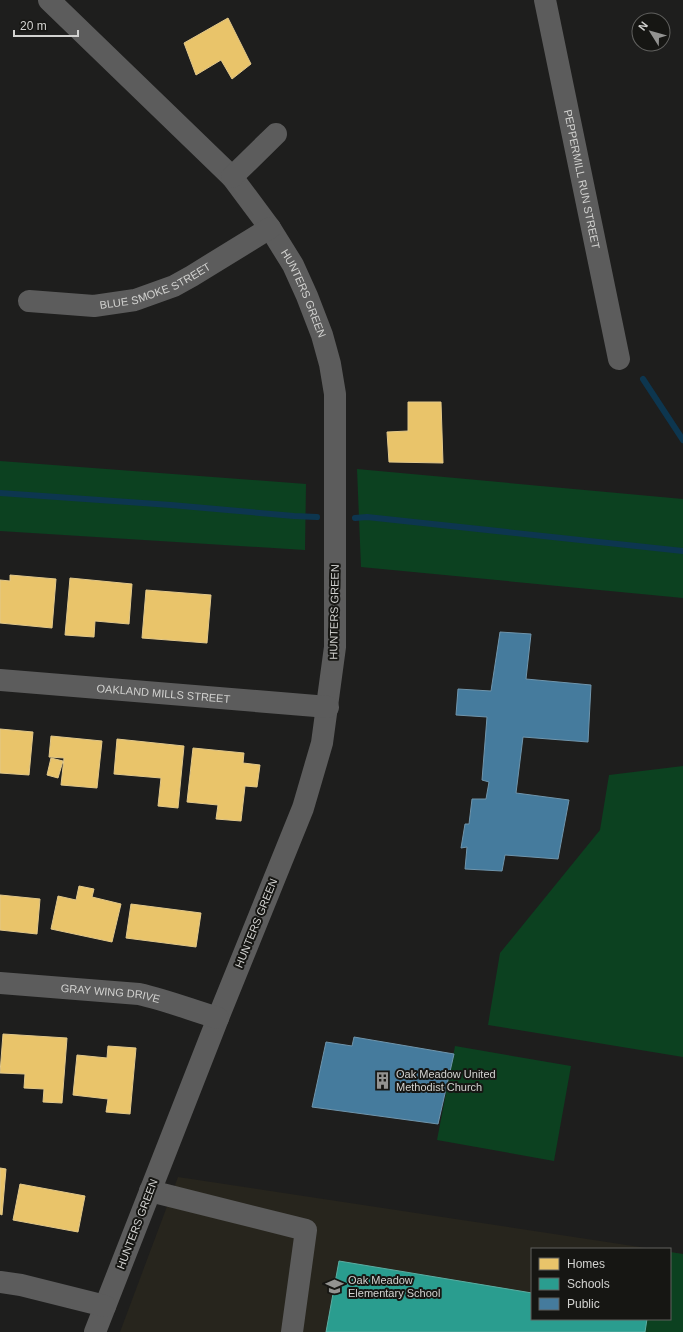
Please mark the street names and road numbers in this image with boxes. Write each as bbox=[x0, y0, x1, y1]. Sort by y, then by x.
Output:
street label: PEPPERMILL RUN STREET bbox=[562, 108, 602, 250]
street label: HUNTERS GREEN bbox=[279, 247, 328, 339]
street label: BLUE SMOKE STREET bbox=[99, 260, 213, 311]
street label: HUNTERS GREEN bbox=[327, 564, 341, 660]
street label: OAKLAND MILLS STREET bbox=[96, 682, 231, 705]
street label: HUNTERS GREEN bbox=[233, 877, 279, 969]
street label: GRAY WING DRIVE bbox=[60, 982, 161, 1005]
street label: HUNTERS GREEN bbox=[114, 1177, 160, 1271]

